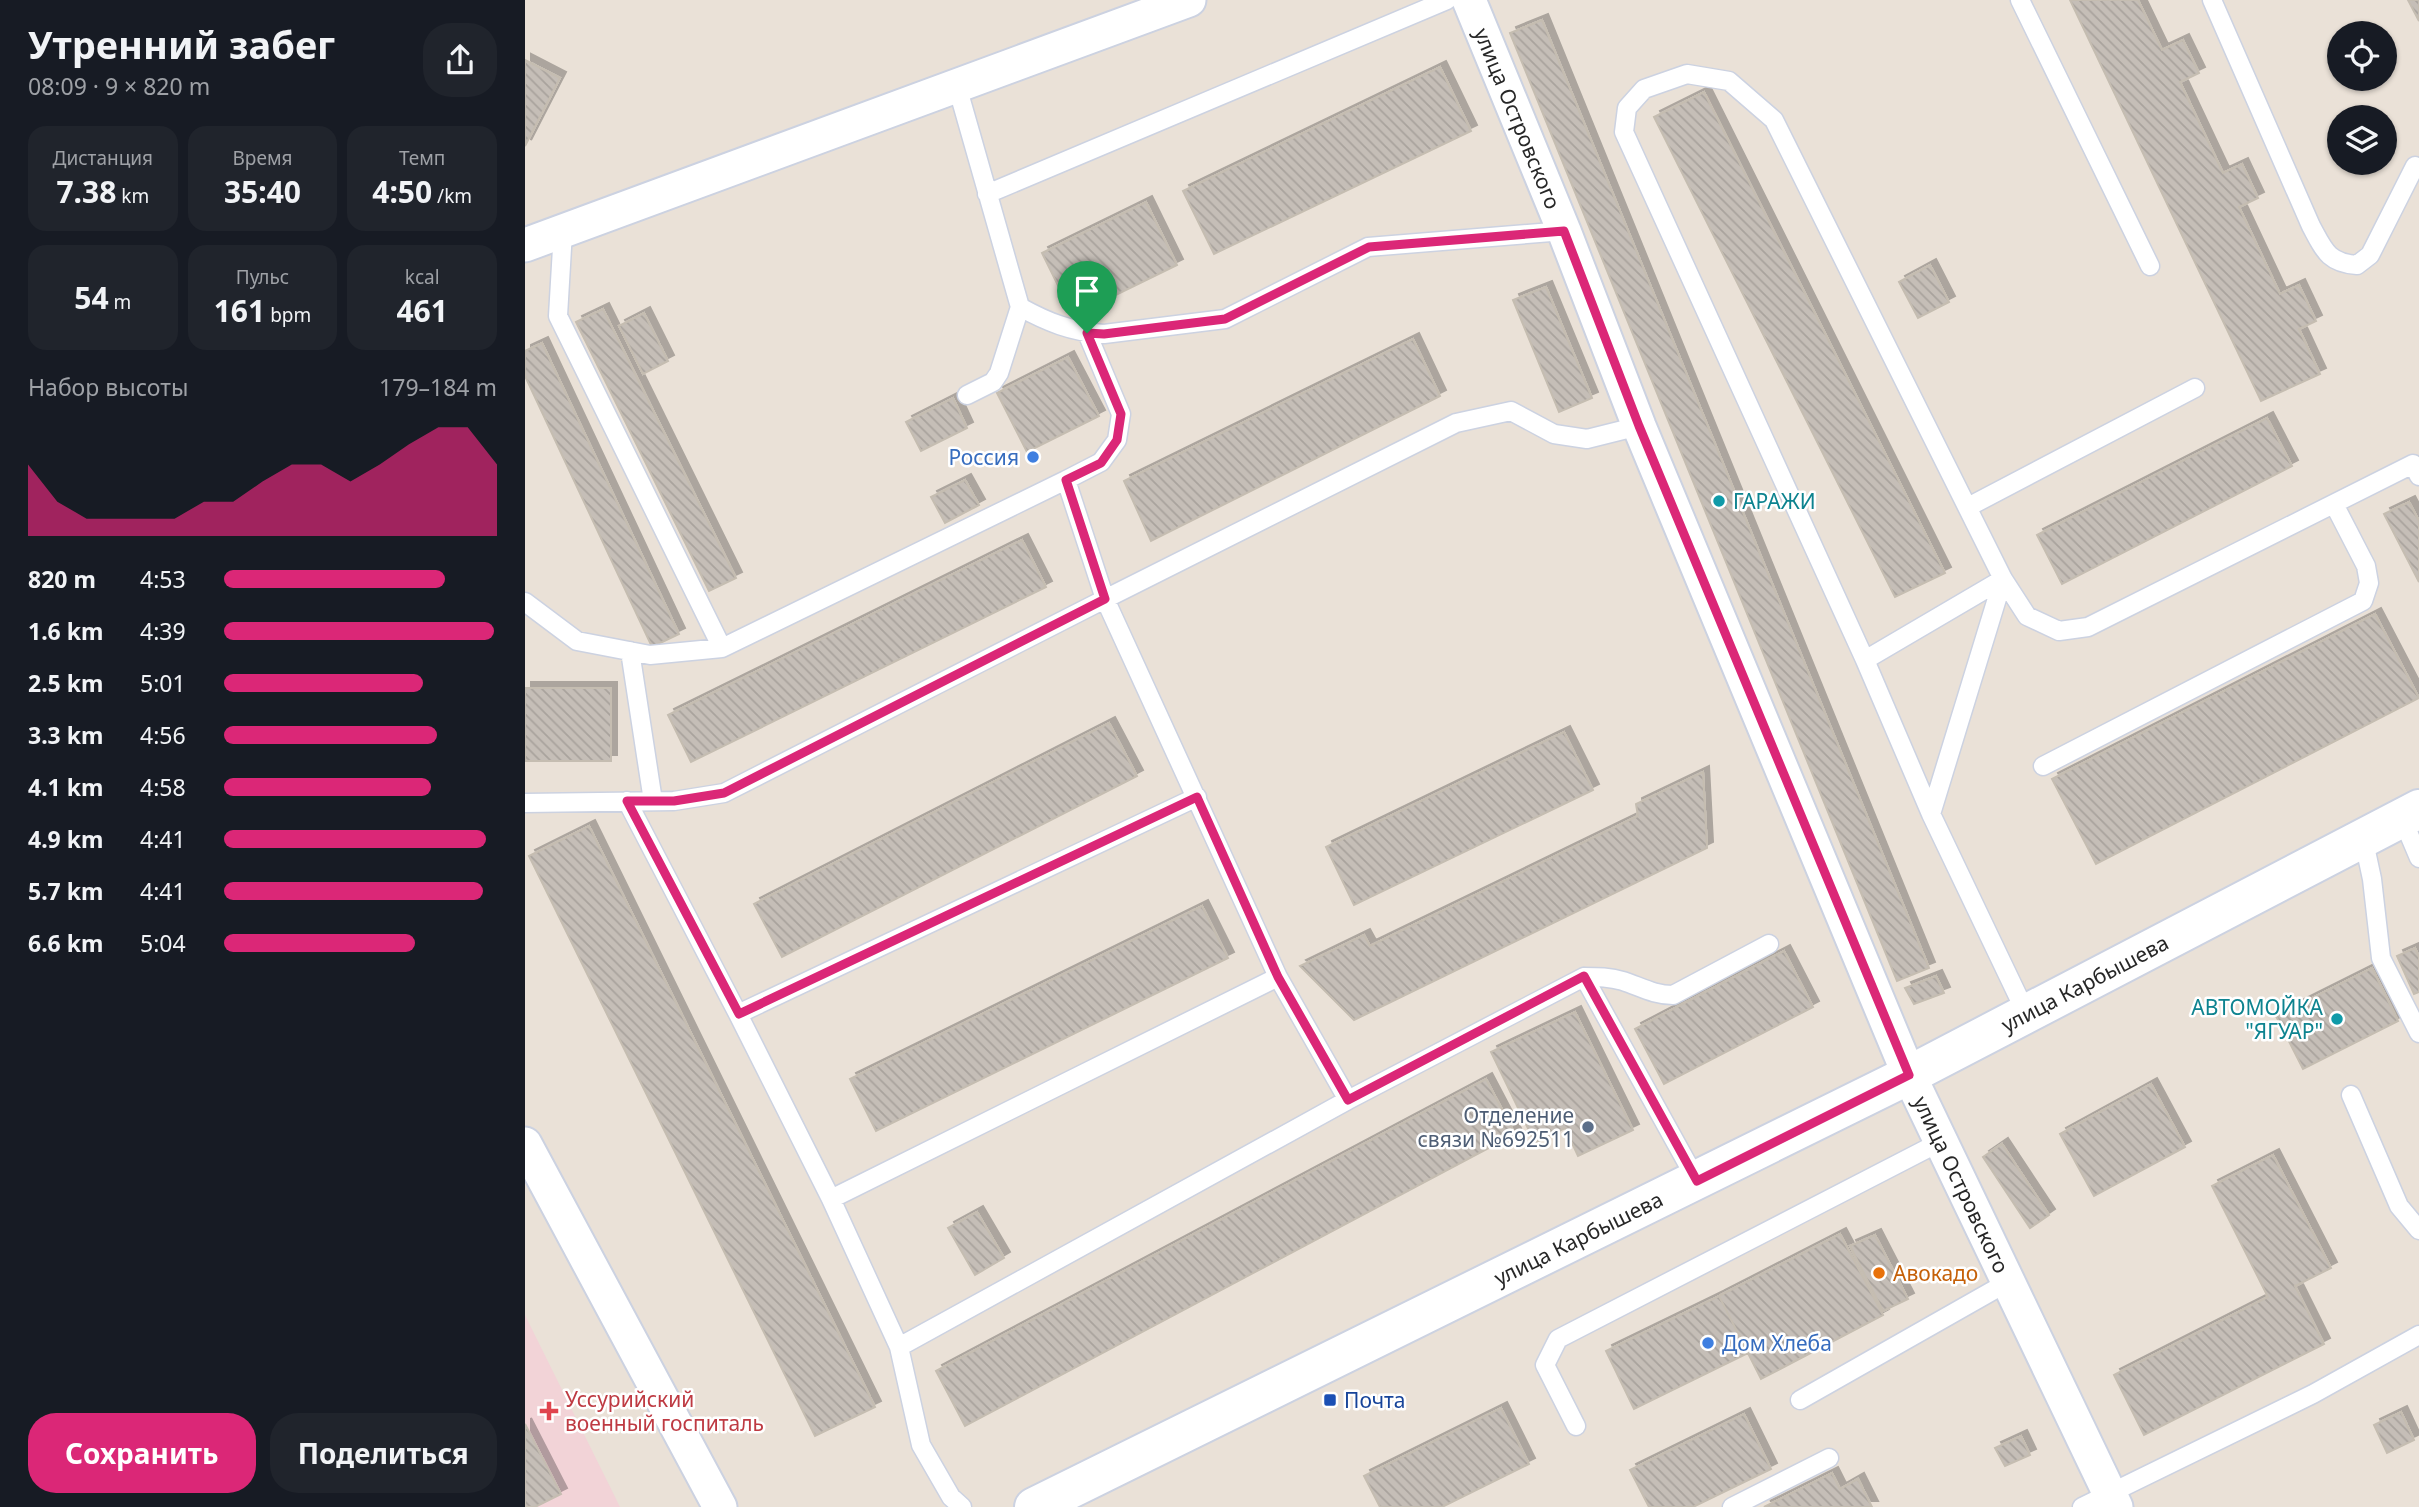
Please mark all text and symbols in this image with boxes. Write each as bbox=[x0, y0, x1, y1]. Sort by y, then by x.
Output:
text: Утренний забег bbox=[28, 18, 335, 70]
map controls bbox=[2327, 21, 2397, 175]
button: locate bbox=[2327, 21, 2397, 91]
button: share bbox=[423, 23, 497, 97]
street label: улица Островского bbox=[1468, 24, 1567, 213]
text: 08:09 · 9 × 820 m bbox=[28, 70, 210, 102]
button: layers bbox=[2327, 105, 2397, 175]
text: Дистанция bbox=[53, 145, 153, 171]
text: Время bbox=[233, 145, 292, 171]
text: Темп bbox=[399, 145, 445, 171]
text: 7.38 bbox=[56, 171, 116, 212]
text: 35:40 bbox=[224, 171, 301, 212]
text: 4:50 bbox=[372, 171, 432, 212]
text: km bbox=[116, 183, 149, 209]
text: /km bbox=[432, 183, 472, 209]
pin bbox=[1057, 261, 1117, 333]
text: Пульс bbox=[236, 264, 289, 290]
text: kcal bbox=[405, 264, 440, 290]
icon: arrive bbox=[1068, 272, 1106, 310]
text: 54 bbox=[74, 277, 109, 318]
text: m bbox=[109, 289, 131, 315]
text: 161 bbox=[214, 290, 265, 331]
text: 461 bbox=[396, 290, 448, 331]
text: bpm bbox=[265, 302, 311, 328]
text: Набор высоты bbox=[28, 371, 188, 403]
text: 179–184 m bbox=[379, 371, 497, 403]
place label: Россия bbox=[948, 443, 1019, 471]
marker: Россия bbox=[1025, 449, 1041, 465]
place label: ГАРАЖИ bbox=[1733, 487, 1816, 515]
marker: ГАРАЖИ bbox=[1711, 493, 1727, 509]
text: 820 m bbox=[28, 563, 96, 595]
text: 4:53 bbox=[140, 563, 186, 595]
text: 1.6 km bbox=[28, 615, 103, 647]
text: 4:39 bbox=[140, 615, 186, 647]
text: 2.5 km bbox=[28, 667, 103, 699]
text: 5:01 bbox=[140, 667, 186, 699]
text: 3.3 km bbox=[28, 719, 103, 751]
text: 4:56 bbox=[140, 719, 186, 751]
text: 4.1 km bbox=[28, 771, 103, 803]
text: 4:58 bbox=[140, 771, 186, 803]
text: 4.9 km bbox=[28, 823, 103, 855]
text: 4:41 bbox=[140, 823, 186, 855]
text: 5.7 km bbox=[28, 875, 103, 907]
text: 4:41 bbox=[140, 875, 186, 907]
text: 6.6 km bbox=[28, 927, 103, 959]
text: 5:04 bbox=[140, 927, 186, 959]
street label: улица Карбышева bbox=[1996, 928, 2173, 1039]
place label: АВТОМОЙКА "ЯГУАР" bbox=[2191, 993, 2324, 1045]
marker: АВТОМОЙКА "ЯГУАР" bbox=[2329, 1011, 2345, 1027]
street label: улица Островского bbox=[1907, 1091, 2016, 1278]
place label: Отделение связи №692511 bbox=[1417, 1101, 1574, 1153]
marker: Отделение связи №692511 bbox=[1580, 1119, 1596, 1135]
street label: улица Карбышева bbox=[1489, 1185, 1667, 1292]
place label: Авокадо bbox=[1893, 1259, 1978, 1287]
marker: Авокадо bbox=[1871, 1265, 1887, 1281]
place label: Дом Хлеба bbox=[1722, 1329, 1832, 1357]
marker: Дом Хлеба bbox=[1700, 1335, 1716, 1351]
place label: Уссурийский военный госпиталь bbox=[565, 1385, 764, 1437]
place label: Почта bbox=[1344, 1386, 1405, 1414]
marker: Почта bbox=[1322, 1392, 1338, 1408]
marker: Уссурийский военный госпиталь bbox=[539, 1401, 559, 1421]
button: Сохранить bbox=[28, 1413, 256, 1493]
button: Поделиться bbox=[270, 1413, 497, 1493]

